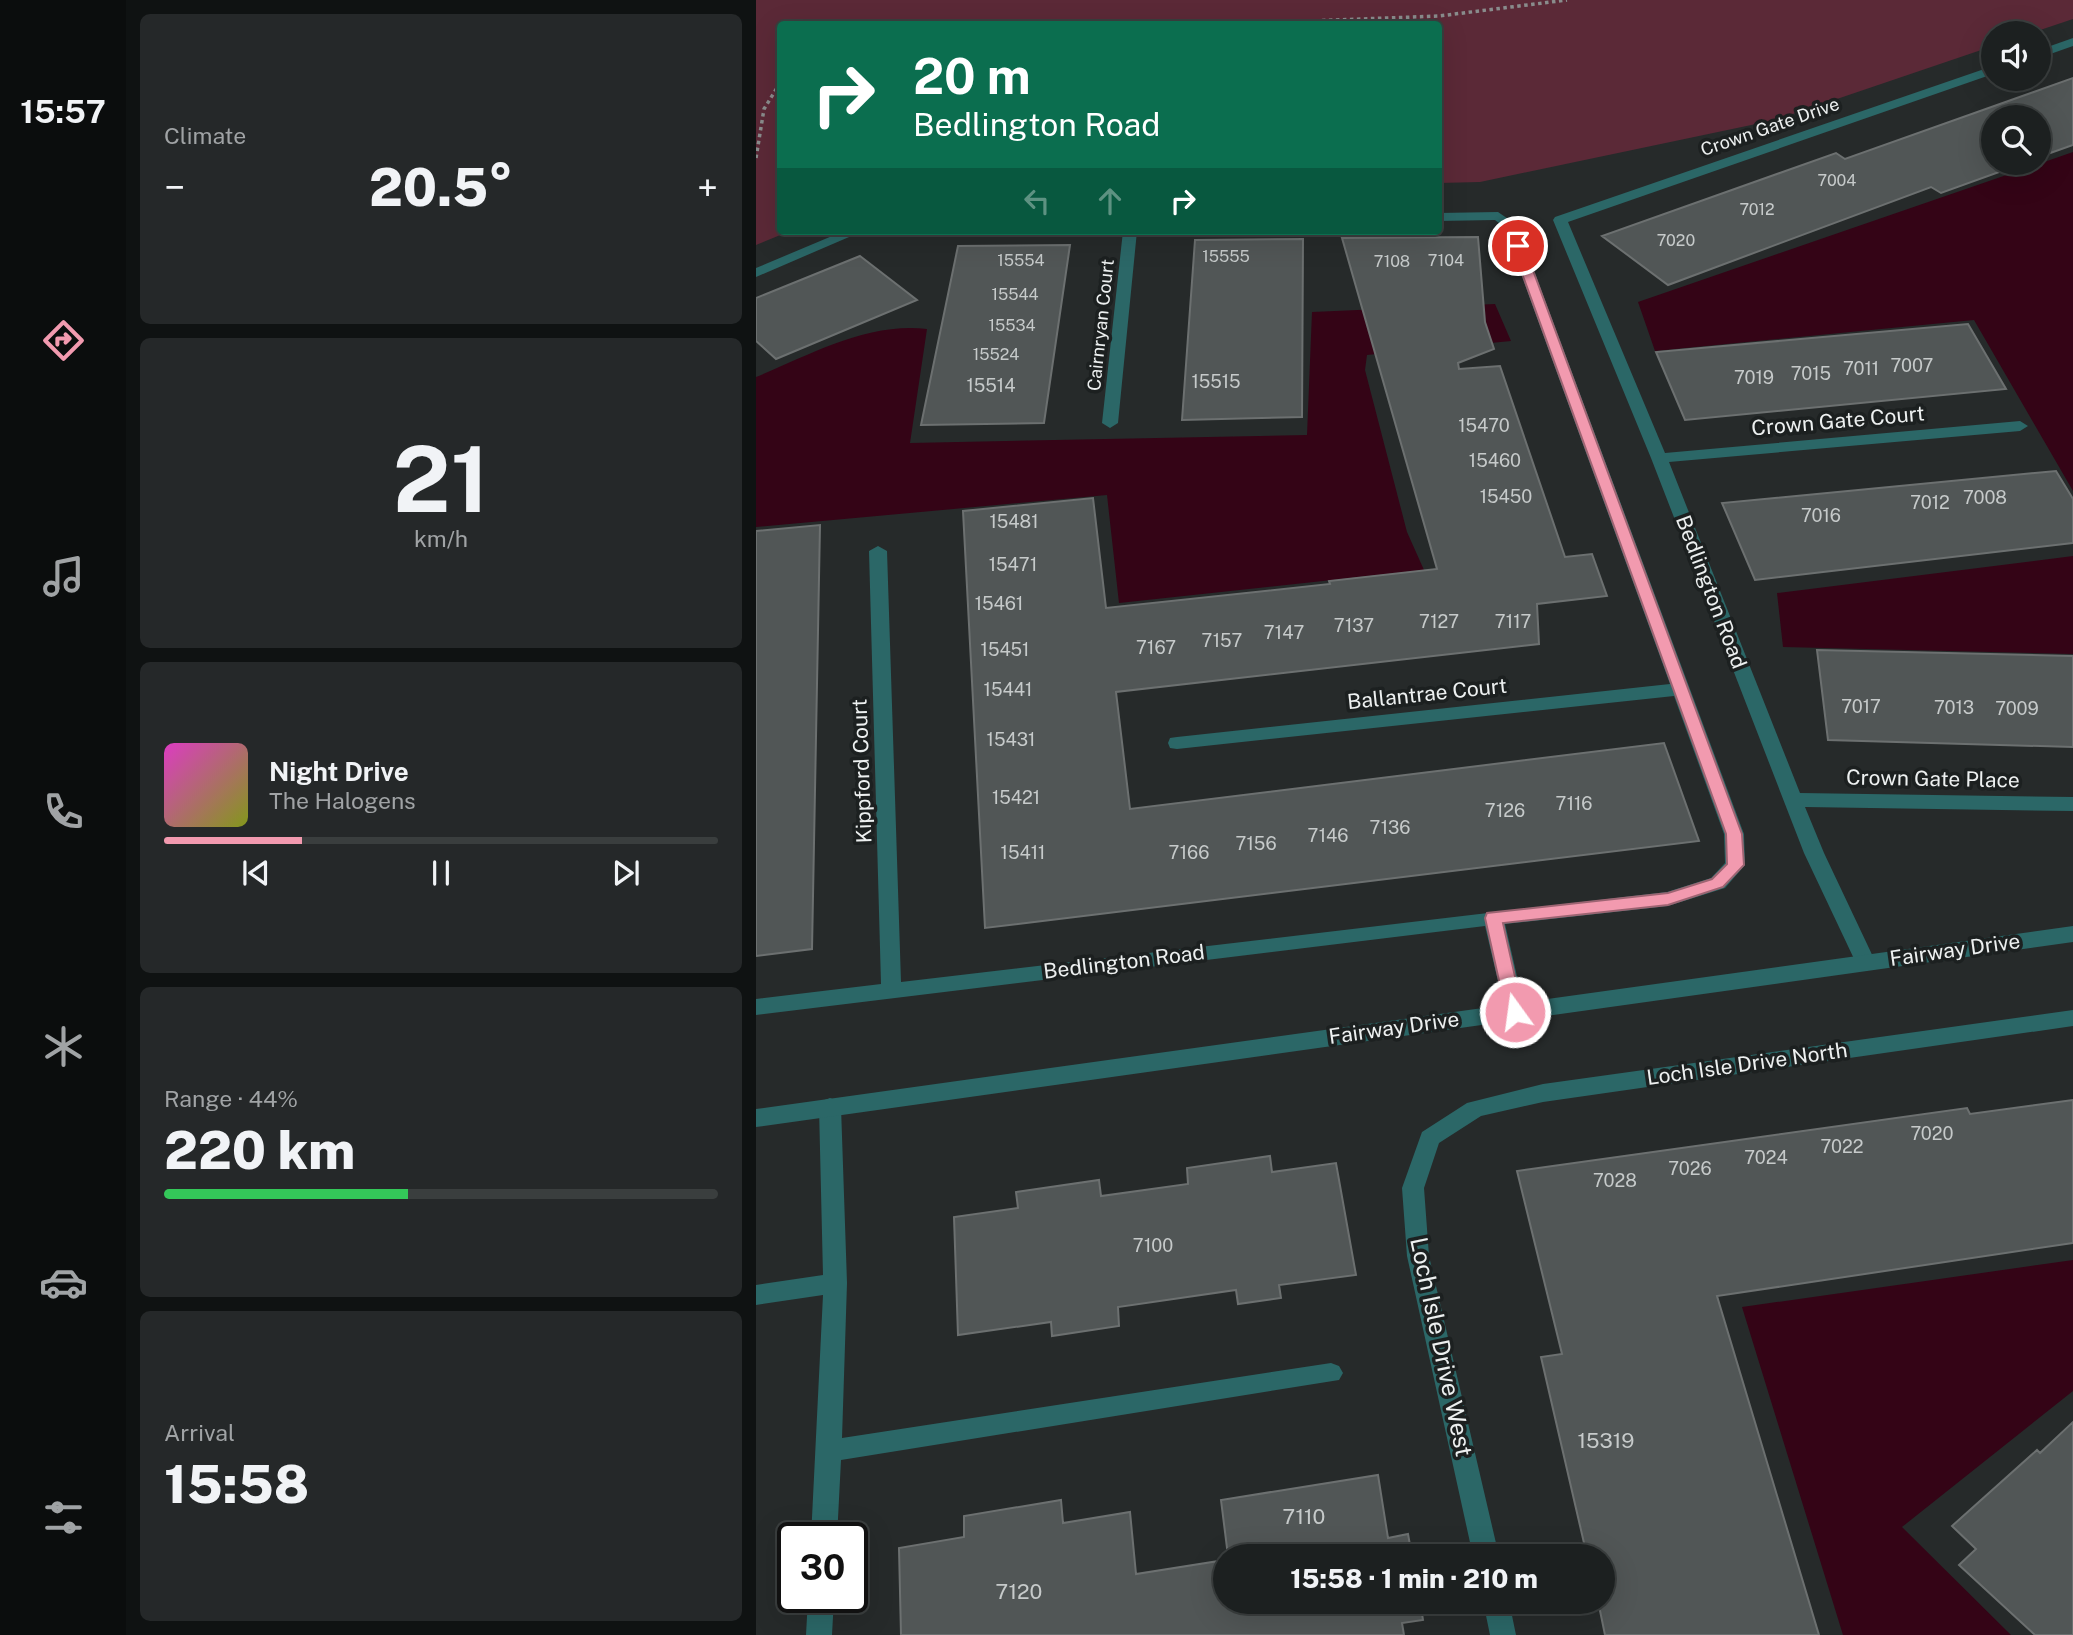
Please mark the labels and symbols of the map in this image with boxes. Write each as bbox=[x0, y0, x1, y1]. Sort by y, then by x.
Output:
street label: Crown Gate Drive bbox=[1698, 93, 1842, 160]
house number: 7004 bbox=[1818, 171, 1856, 190]
house number: 7012 bbox=[1739, 200, 1775, 219]
pin bbox=[1488, 216, 1548, 276]
house number: 7020 bbox=[1657, 231, 1695, 250]
house number: 15555 bbox=[1202, 247, 1250, 266]
house number: 15554 bbox=[997, 251, 1045, 270]
house number: 7104 bbox=[1428, 251, 1464, 270]
house number: 7108 bbox=[1374, 252, 1410, 271]
street label: Cairnryan Court bbox=[1083, 258, 1118, 392]
house number: 15544 bbox=[991, 285, 1039, 304]
house number: 15534 bbox=[988, 316, 1036, 335]
house number: 15524 bbox=[973, 345, 1019, 364]
house number: 7007 bbox=[1891, 355, 1933, 376]
house number: 7011 bbox=[1843, 358, 1879, 379]
house number: 7015 bbox=[1791, 363, 1831, 384]
house number: 7019 bbox=[1734, 367, 1774, 388]
house number: 15515 bbox=[1191, 371, 1241, 392]
house number: 15514 bbox=[966, 375, 1016, 396]
street label: Crown Gate Court bbox=[1750, 400, 1926, 441]
house number: 15470 bbox=[1458, 415, 1510, 436]
house number: 15460 bbox=[1469, 450, 1521, 471]
house number: 15450 bbox=[1480, 486, 1532, 507]
house number: 7008 bbox=[1963, 487, 2007, 508]
house number: 7012 bbox=[1910, 492, 1950, 513]
house number: 7016 bbox=[1801, 505, 1841, 526]
house number: 15481 bbox=[989, 511, 1039, 532]
street label: Bedlington Road bbox=[1671, 512, 1752, 672]
house number: 15471 bbox=[989, 554, 1037, 575]
house number: 15461 bbox=[975, 593, 1023, 614]
house number: 7127 bbox=[1419, 611, 1459, 632]
house number: 7117 bbox=[1495, 611, 1531, 632]
house number: 7137 bbox=[1334, 615, 1374, 636]
house number: 7147 bbox=[1264, 622, 1304, 643]
house number: 7157 bbox=[1202, 630, 1242, 651]
house number: 7167 bbox=[1136, 637, 1176, 658]
house number: 15451 bbox=[981, 639, 1029, 660]
street label: Ballantrae Court bbox=[1346, 673, 1508, 714]
house number: 15441 bbox=[984, 679, 1032, 700]
house number: 7017 bbox=[1841, 696, 1881, 717]
house number: 7013 bbox=[1934, 697, 1974, 718]
street label: Kippford Court bbox=[846, 698, 877, 844]
house number: 7009 bbox=[1995, 698, 2039, 719]
house number: 15431 bbox=[987, 729, 1035, 750]
street label: Crown Gate Place bbox=[1846, 764, 2020, 793]
house number: 15421 bbox=[992, 787, 1040, 808]
house number: 7116 bbox=[1555, 793, 1593, 814]
house number: 7126 bbox=[1485, 800, 1525, 821]
house number: 7136 bbox=[1370, 817, 1410, 838]
house number: 7146 bbox=[1307, 825, 1349, 846]
house number: 7156 bbox=[1235, 833, 1277, 854]
house number: 15411 bbox=[1001, 842, 1045, 863]
house number: 7166 bbox=[1169, 842, 1209, 863]
street label: Fairway Drive bbox=[1888, 928, 2022, 971]
street label: Bedlington Road bbox=[1042, 939, 1206, 984]
position arrow bbox=[1478, 975, 1552, 1049]
street label: Fairway Drive bbox=[1327, 1006, 1461, 1049]
street label: Loch Isle Drive North bbox=[1645, 1037, 1849, 1090]
house number: 7020 bbox=[1910, 1123, 1954, 1144]
house number: 7022 bbox=[1821, 1136, 1863, 1157]
house number: 7024 bbox=[1744, 1147, 1788, 1168]
house number: 7026 bbox=[1668, 1158, 1712, 1179]
house number: 7028 bbox=[1593, 1170, 1637, 1191]
house number: 7100 bbox=[1133, 1235, 1173, 1256]
street label: Loch Isle Drive West bbox=[1405, 1235, 1479, 1459]
house number: 15319 bbox=[1578, 1428, 1634, 1453]
house number: 7110 bbox=[1283, 1504, 1325, 1529]
speed limit sign: 30 bbox=[777, 1522, 868, 1613]
house number: 7120 bbox=[996, 1579, 1042, 1604]

